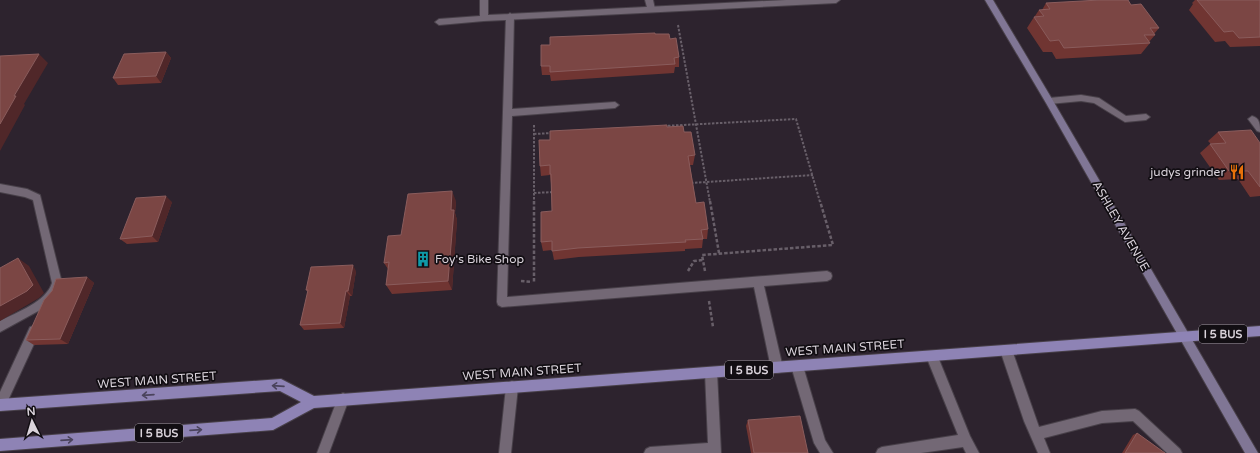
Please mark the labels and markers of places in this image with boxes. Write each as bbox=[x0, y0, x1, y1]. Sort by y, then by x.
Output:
restaurant icon: judys grinder bbox=[1228, 163, 1246, 181]
place label: judys grinder bbox=[1149, 165, 1225, 179]
building icon: Foy's Bike Shop bbox=[414, 250, 432, 268]
place label: Foy's Bike Shop bbox=[435, 252, 524, 266]

